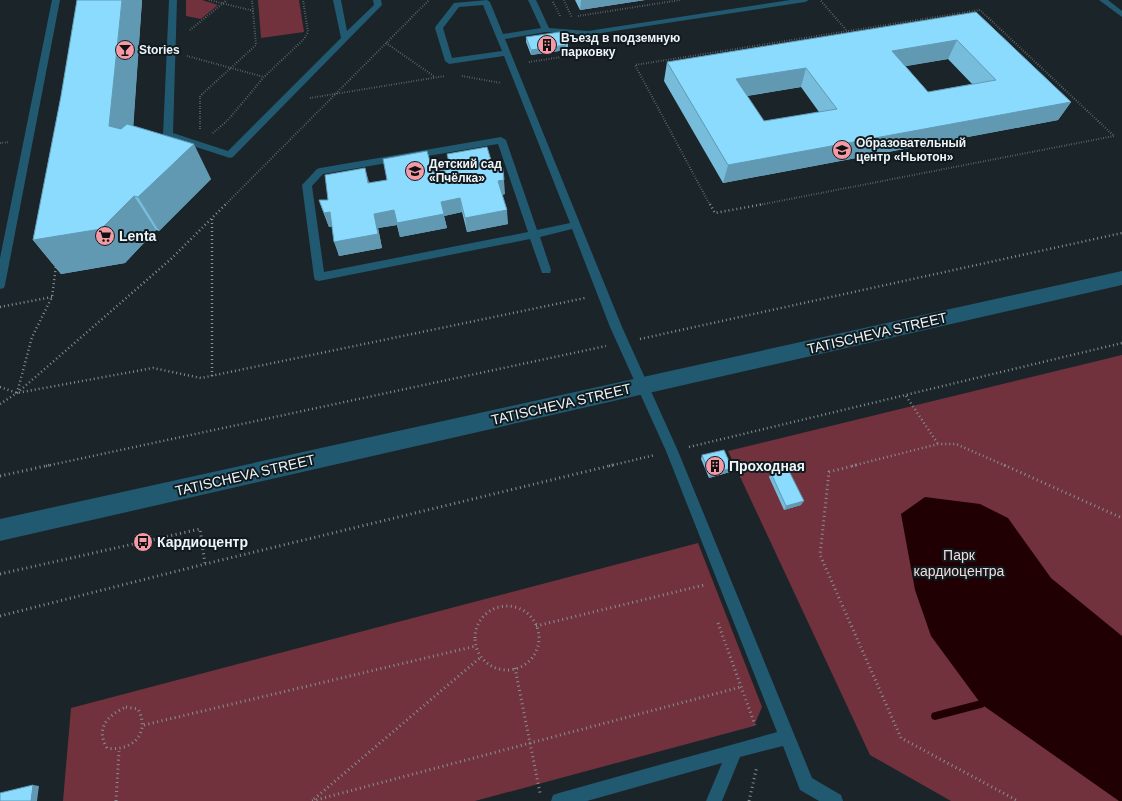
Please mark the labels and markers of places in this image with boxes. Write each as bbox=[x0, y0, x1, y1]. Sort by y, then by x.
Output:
place label: Въезд в подземную парковку bbox=[561, 31, 680, 59]
building icon: Въезд в подземную парковку bbox=[536, 34, 558, 56]
bar icon: Stories bbox=[114, 39, 136, 61]
place label: Stories bbox=[139, 43, 180, 57]
place label: Образовательный центр «Ньютон» bbox=[856, 136, 966, 164]
school or university icon: Образовательный центр «Ньютон» bbox=[831, 139, 853, 161]
place label: Детский сад «Пчёлка» bbox=[429, 157, 502, 185]
school or university icon: Детский сад «Пчёлка» bbox=[404, 160, 426, 182]
supermarket icon: Lenta bbox=[94, 225, 116, 247]
place label: Lenta bbox=[119, 228, 157, 244]
building icon: Проходная bbox=[704, 455, 726, 477]
place label: Проходная bbox=[729, 458, 805, 474]
bus stop icon: Кардиоцентр bbox=[132, 531, 154, 553]
place label: Кардиоцентр bbox=[157, 534, 248, 550]

